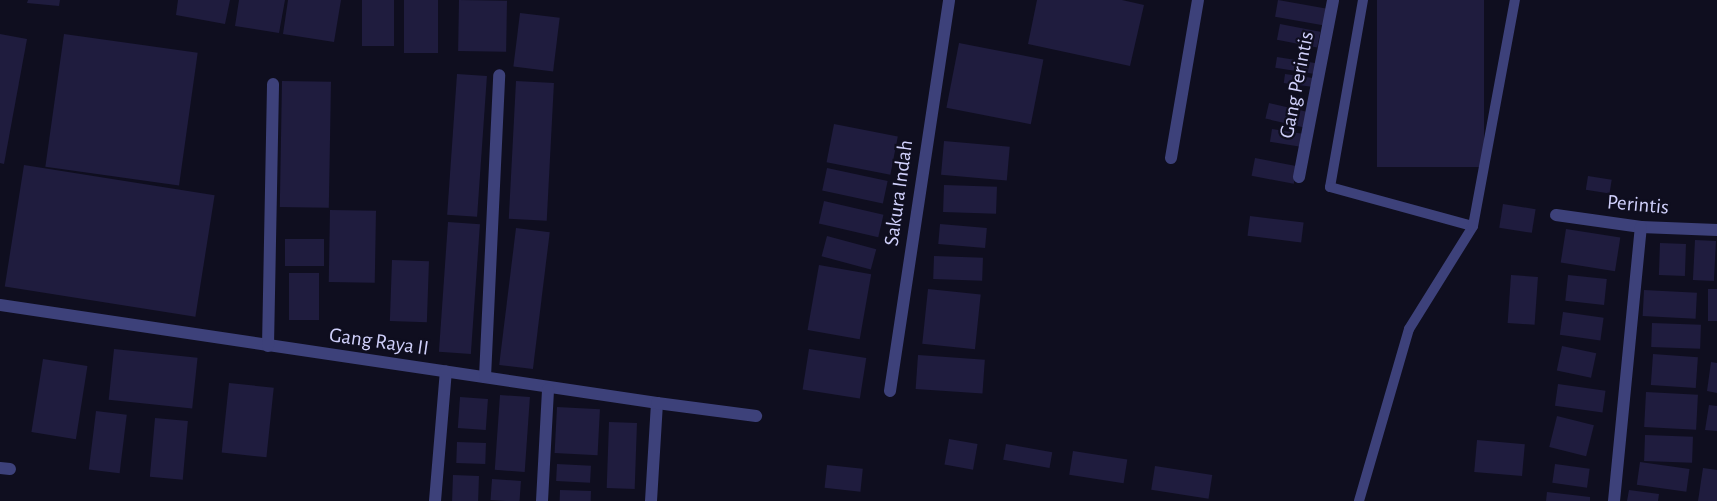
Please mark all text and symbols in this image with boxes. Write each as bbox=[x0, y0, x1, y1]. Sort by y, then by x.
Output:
street label: Gang Perintis bbox=[1274, 29, 1320, 141]
street label: Sakura Indah bbox=[879, 138, 919, 248]
street label: Perintis bbox=[1606, 190, 1670, 220]
street label: Gang Raya II bbox=[328, 323, 430, 361]

